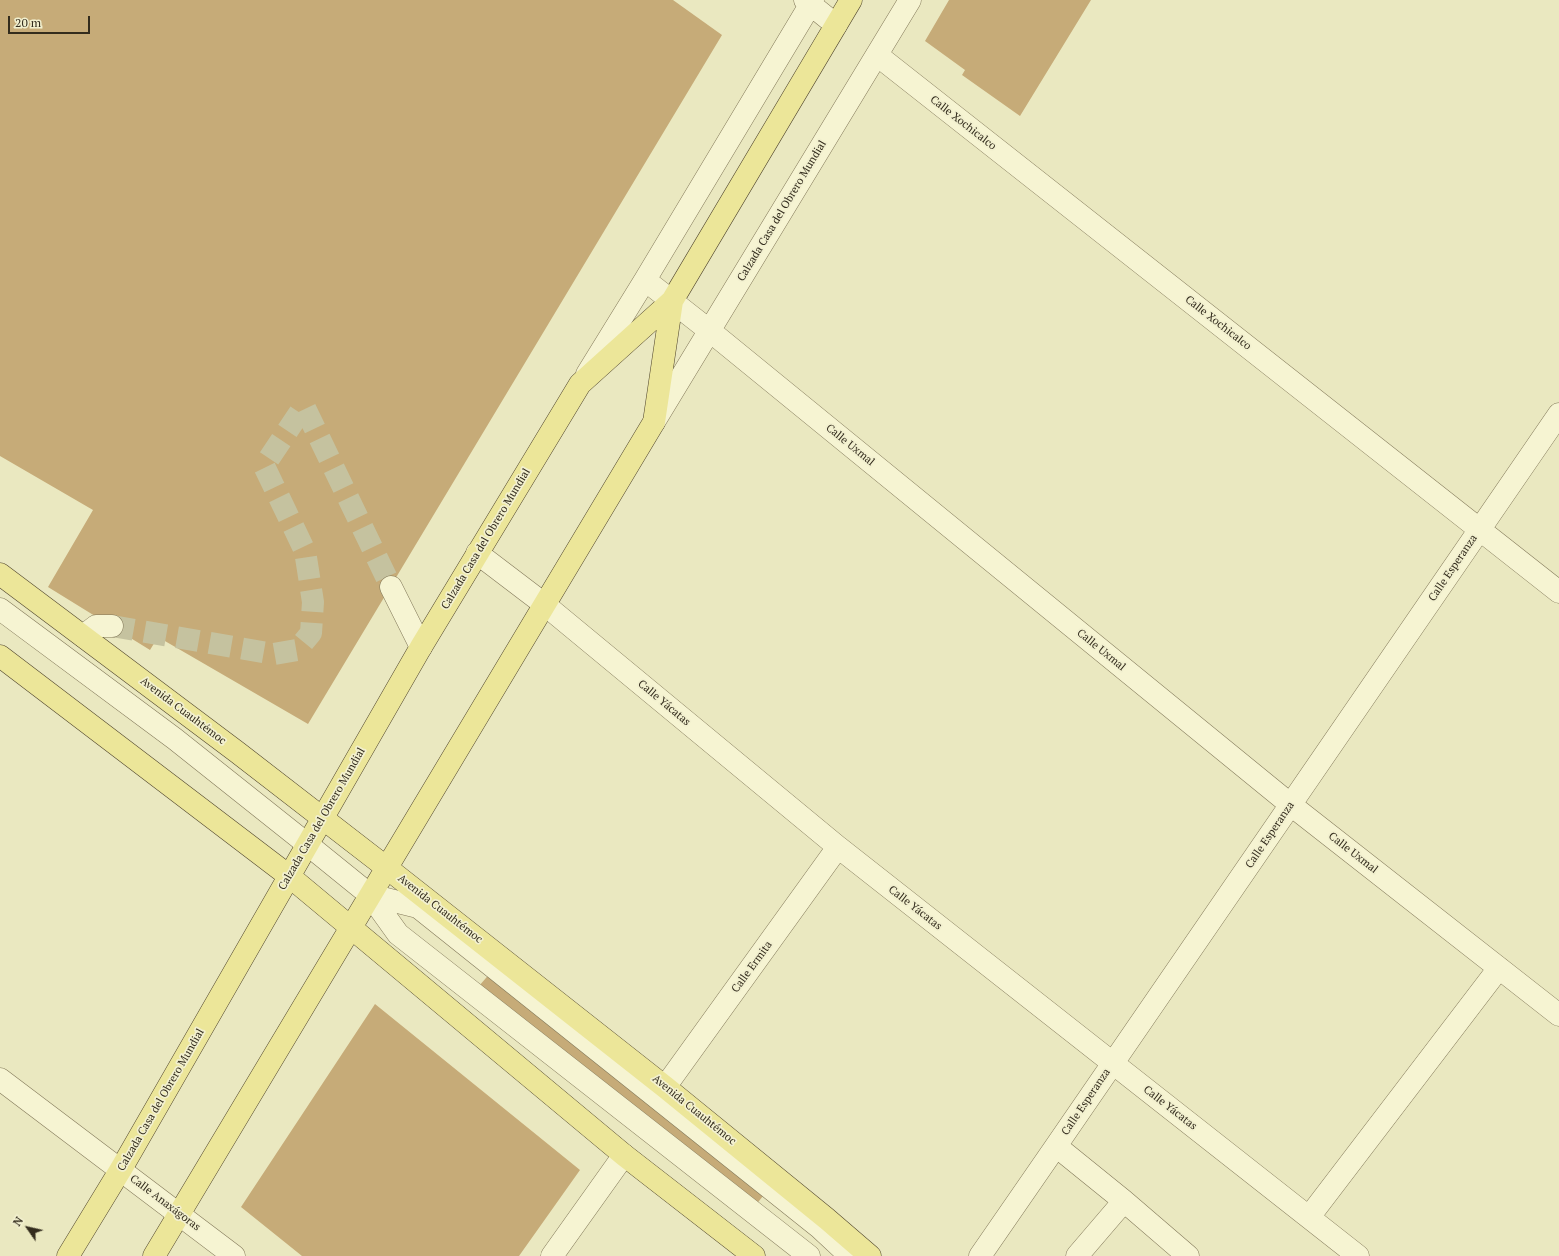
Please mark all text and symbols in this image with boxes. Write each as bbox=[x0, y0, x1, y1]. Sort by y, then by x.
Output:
scale bar bbox=[10, 8, 92, 34]
text: 20 m bbox=[15, 15, 41, 30]
street label: Calle Xochicalco bbox=[927, 93, 999, 153]
street label: Calzada Casa del Obrero Mundial bbox=[735, 138, 829, 284]
street label: Calle Xochicalco bbox=[1182, 293, 1254, 353]
street label: Calle Uxmal bbox=[823, 421, 877, 469]
street label: Calzada Casa del Obrero Mundial bbox=[439, 466, 533, 612]
street label: Calle Esperanza bbox=[1426, 532, 1480, 604]
street label: Calle Uxmal bbox=[1074, 626, 1128, 674]
street label: Avenida Cuauhtémoc bbox=[138, 674, 228, 748]
street label: Calle Yácatas bbox=[635, 677, 693, 729]
street label: Calzada Casa del Obrero Mundial bbox=[276, 746, 368, 892]
street label: Calle Esperanza bbox=[1243, 799, 1297, 871]
street label: Calle Uxmal bbox=[1326, 830, 1380, 876]
street label: Avenida Cuauhtémoc bbox=[395, 872, 485, 946]
street label: Calle Yácatas bbox=[886, 883, 944, 933]
street label: Calle Ermita bbox=[729, 939, 775, 995]
street label: Calzada Casa del Obrero Mundial bbox=[115, 1027, 207, 1173]
street label: Calle Esperanza bbox=[1059, 1066, 1113, 1138]
street label: Avenida Cuauhtémoc bbox=[649, 1072, 739, 1148]
street label: Calle Yácatas bbox=[1141, 1083, 1199, 1133]
street label: Calle Anaxágoras bbox=[127, 1172, 203, 1234]
north arrow bbox=[8, 1208, 48, 1248]
text: N bbox=[10, 1214, 26, 1229]

